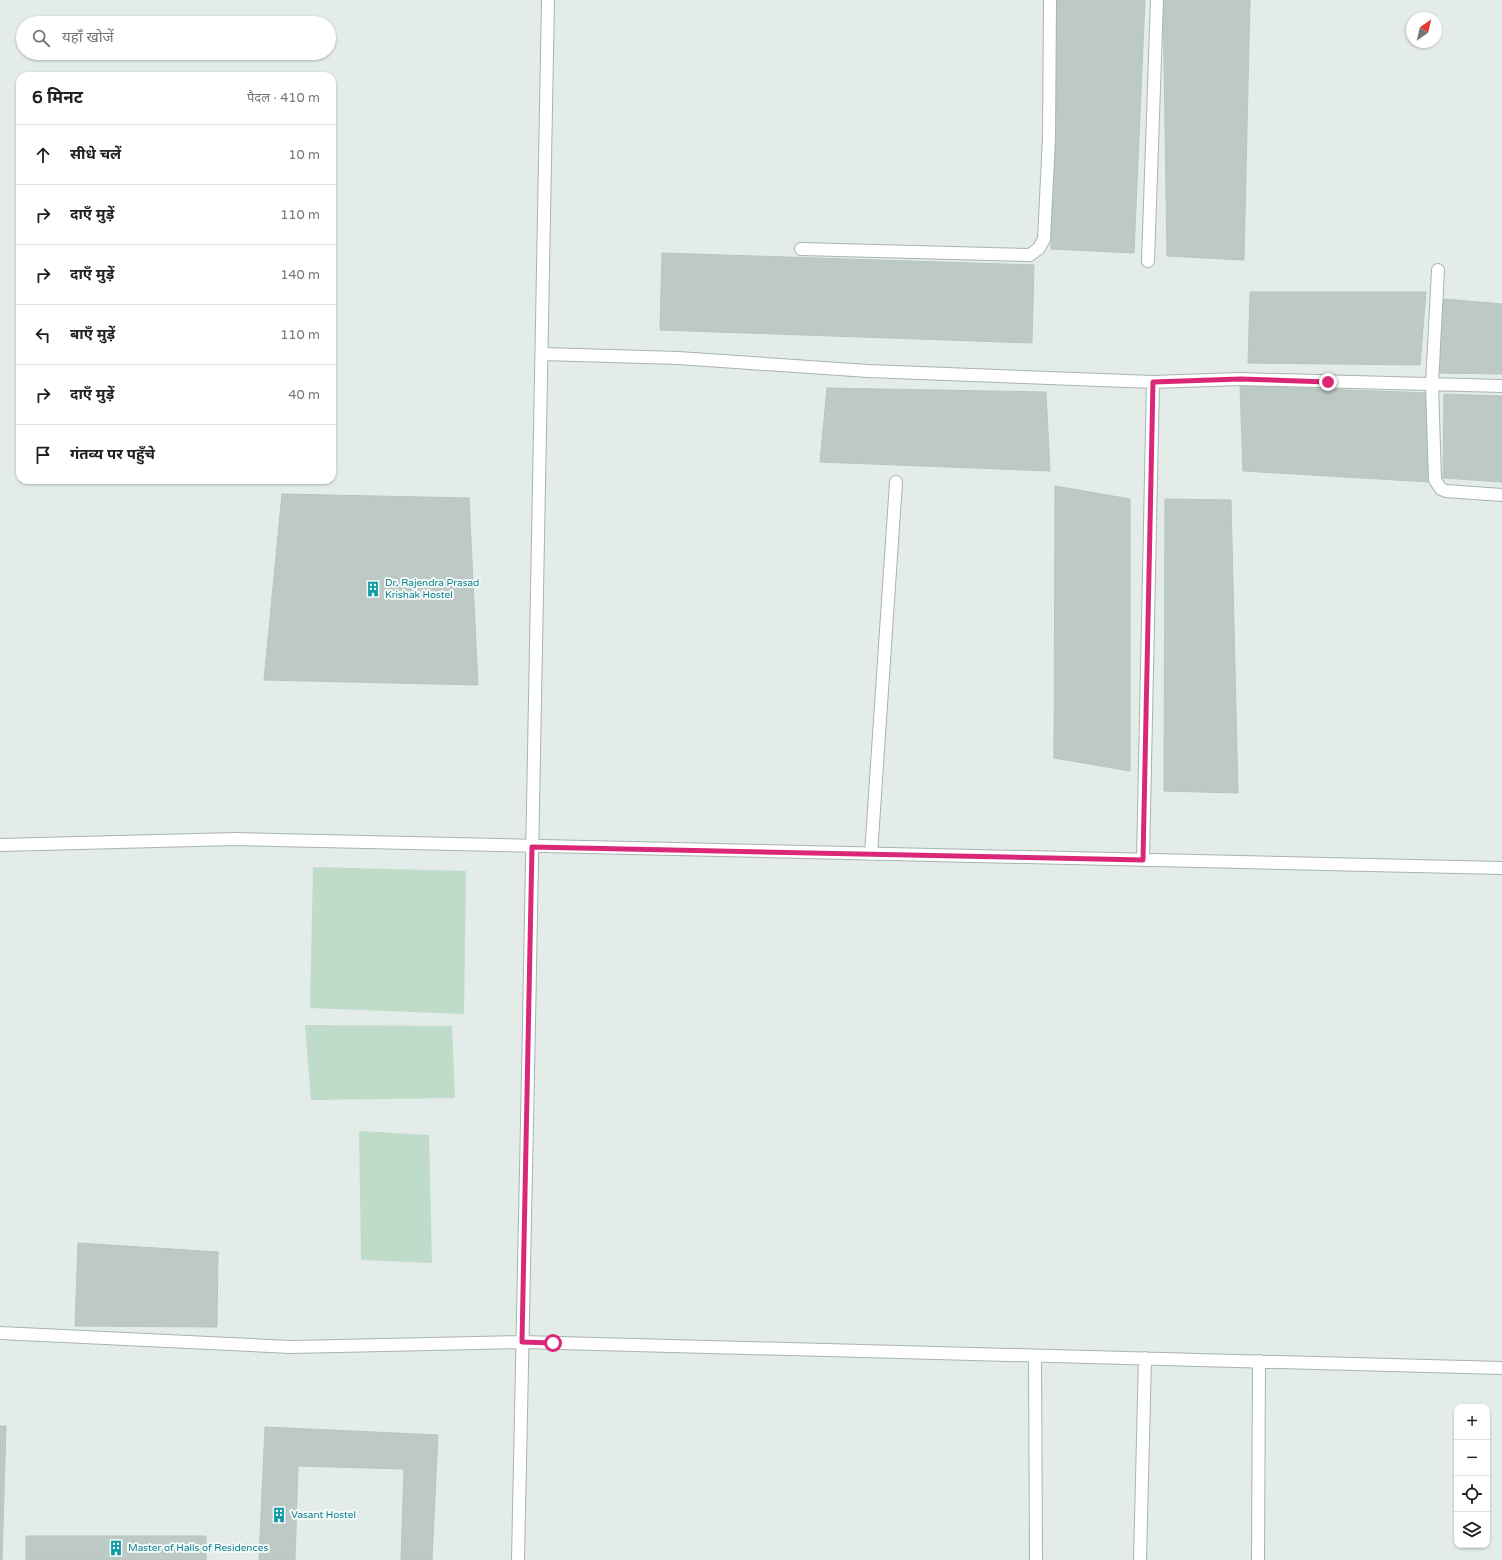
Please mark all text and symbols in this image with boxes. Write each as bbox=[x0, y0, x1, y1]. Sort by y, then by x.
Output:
north arrow bbox=[1406, 12, 1442, 48]
search box bbox=[16, 16, 336, 60]
icon: search bbox=[30, 27, 52, 49]
text: यहाँ खोजें bbox=[62, 28, 114, 46]
text: 6 मिनट bbox=[32, 87, 83, 108]
text: पैदल · 410 m bbox=[247, 90, 320, 106]
icon: ahead bbox=[32, 144, 54, 166]
text: सीधे चलें bbox=[70, 145, 121, 163]
text: 10 m bbox=[288, 147, 320, 163]
icon: right bbox=[32, 204, 54, 226]
text: दाएँ मुड़ें bbox=[70, 205, 114, 223]
text: 110 m bbox=[280, 207, 320, 223]
icon: right bbox=[32, 264, 54, 286]
text: दाएँ मुड़ें bbox=[70, 265, 114, 283]
text: 140 m bbox=[280, 267, 320, 283]
icon: left bbox=[32, 324, 54, 346]
text: बाएँ मुड़ें bbox=[70, 325, 115, 343]
text: 110 m bbox=[280, 327, 320, 343]
route end bbox=[1319, 373, 1337, 391]
icon: right bbox=[32, 384, 54, 406]
text: दाएँ मुड़ें bbox=[70, 385, 114, 403]
text: 40 m bbox=[288, 387, 320, 403]
icon: arrive bbox=[32, 444, 54, 466]
text: गंतव्य पर पहुँचे bbox=[70, 445, 155, 463]
place label: Dr. Rajendra Prasad Krishak Hostel bbox=[385, 577, 479, 601]
building icon: Dr. Rajendra Prasad Krishak Hostel bbox=[364, 580, 382, 598]
route start bbox=[544, 1334, 562, 1352]
map controls bbox=[1454, 1404, 1490, 1548]
button: + bbox=[1454, 1404, 1490, 1440]
button: − bbox=[1454, 1440, 1490, 1476]
button: locate bbox=[1454, 1476, 1490, 1512]
building icon: Vasant Hostel bbox=[270, 1506, 288, 1524]
place label: Vasant Hostel bbox=[291, 1509, 356, 1521]
button: layers bbox=[1454, 1512, 1490, 1548]
building icon: Master of Halls of Residences bbox=[107, 1539, 125, 1557]
place label: Master of Halls of Residences bbox=[128, 1542, 268, 1554]

